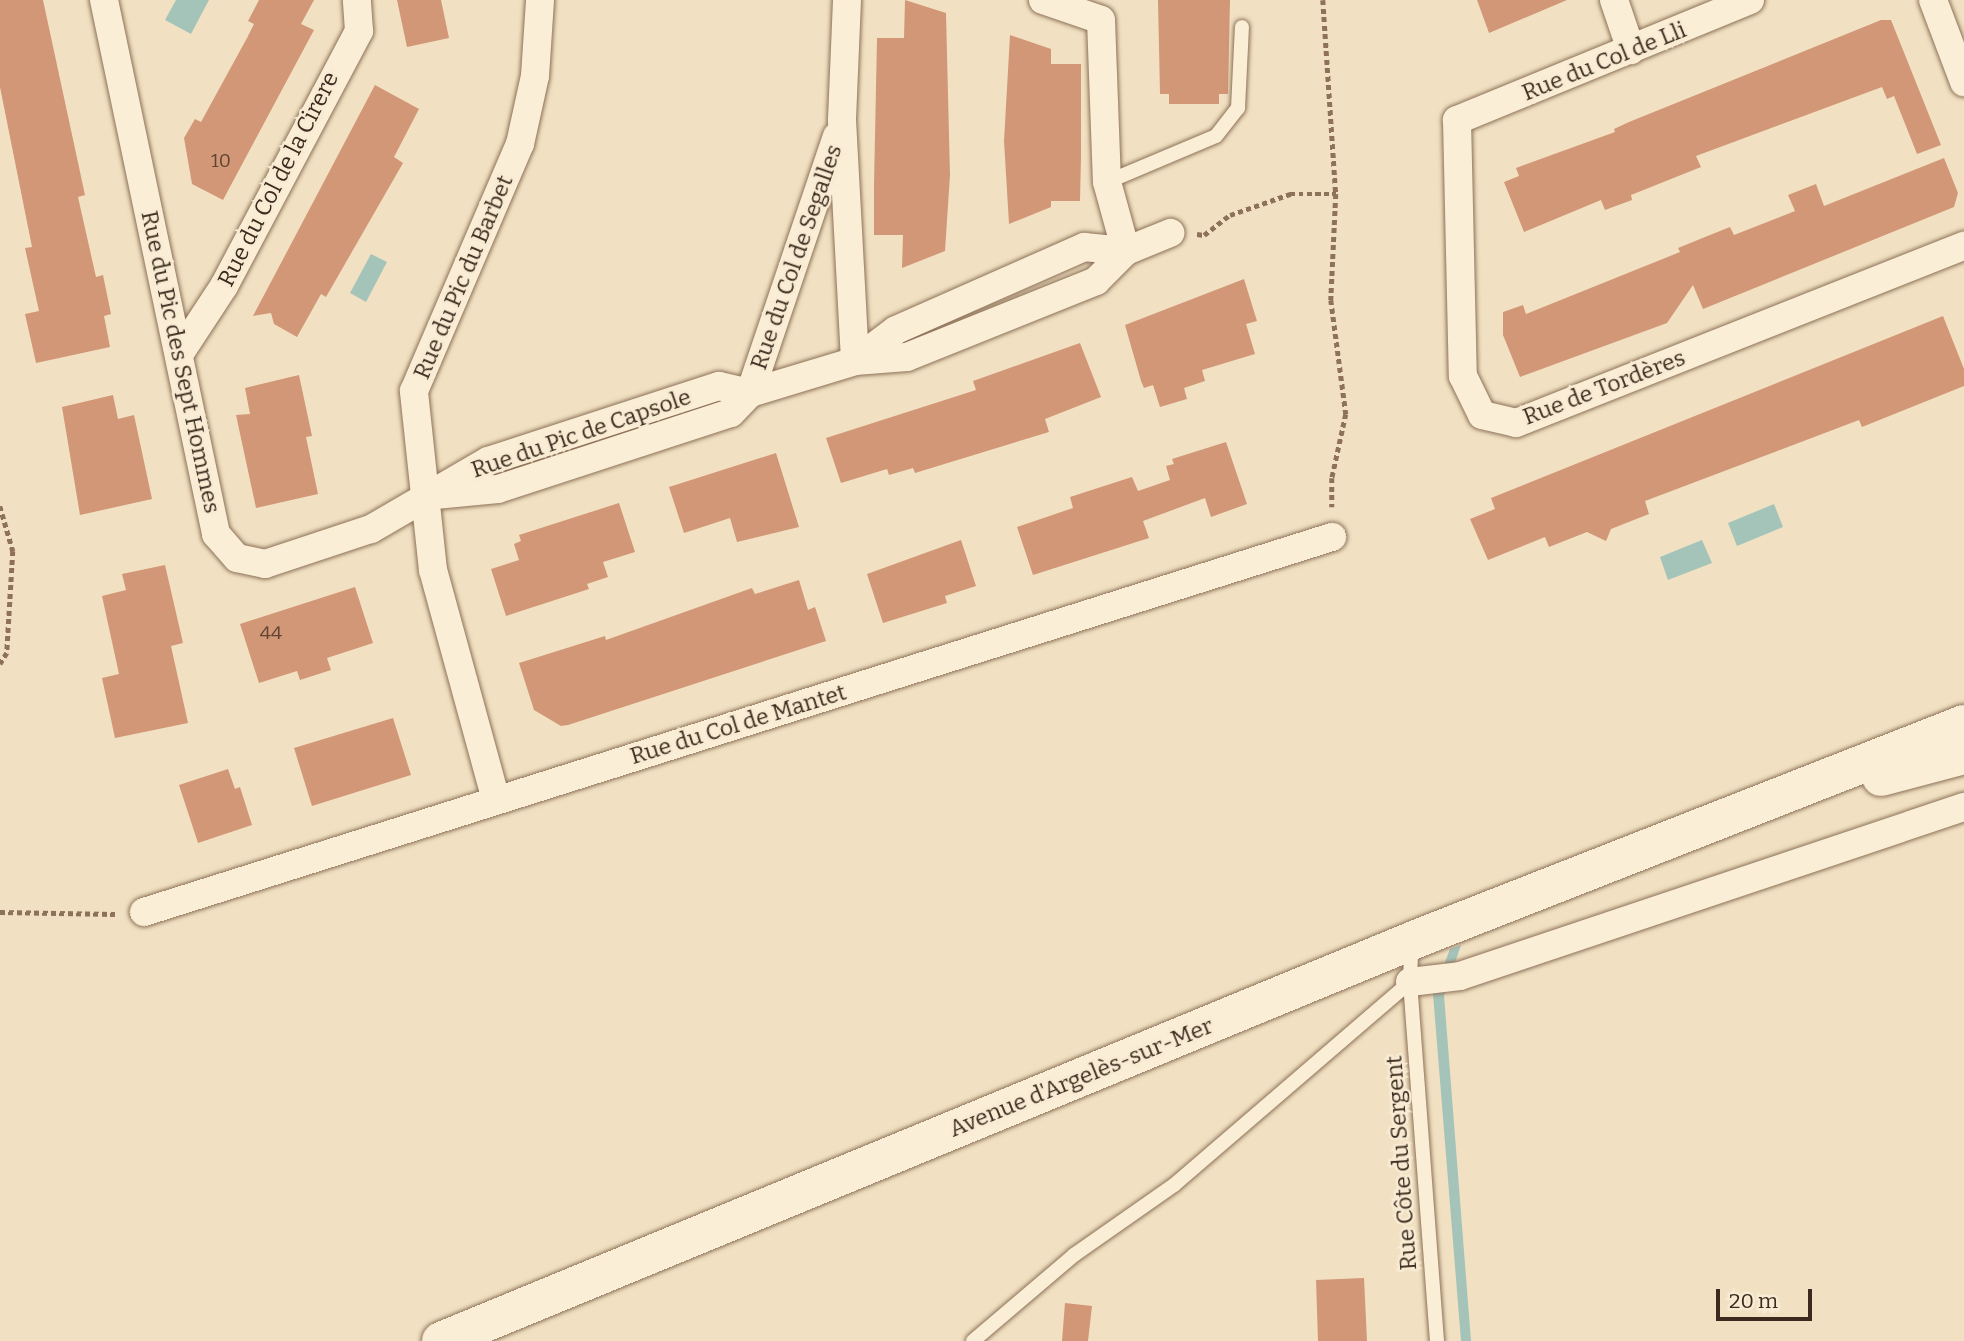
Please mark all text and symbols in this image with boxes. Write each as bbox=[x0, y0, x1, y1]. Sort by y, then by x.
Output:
street label: Rue du Col de Lli bbox=[1518, 16, 1690, 106]
street label: Rue du Col de la Cirere bbox=[212, 67, 344, 291]
street label: Rue du Col de Segalles bbox=[744, 141, 848, 373]
house number: 10 bbox=[211, 150, 231, 172]
street label: Rue du Pic du Barbet bbox=[408, 171, 518, 383]
street label: Rue du Pic des Sept Hommes bbox=[135, 208, 227, 516]
street label: Rue de Tordères bbox=[1519, 343, 1689, 431]
street label: Rue du Pic de Capsole bbox=[468, 382, 694, 484]
house number: 44 bbox=[260, 622, 282, 644]
street label: Rue du Col de Mantet bbox=[627, 678, 849, 770]
street label: Avenue d'Argelès-sur-Mer bbox=[945, 1011, 1217, 1143]
street label: Rue Côte du Sergent bbox=[1380, 1055, 1422, 1271]
scale bar bbox=[1719, 1274, 1815, 1318]
text: 20 m bbox=[1729, 1288, 1778, 1314]

